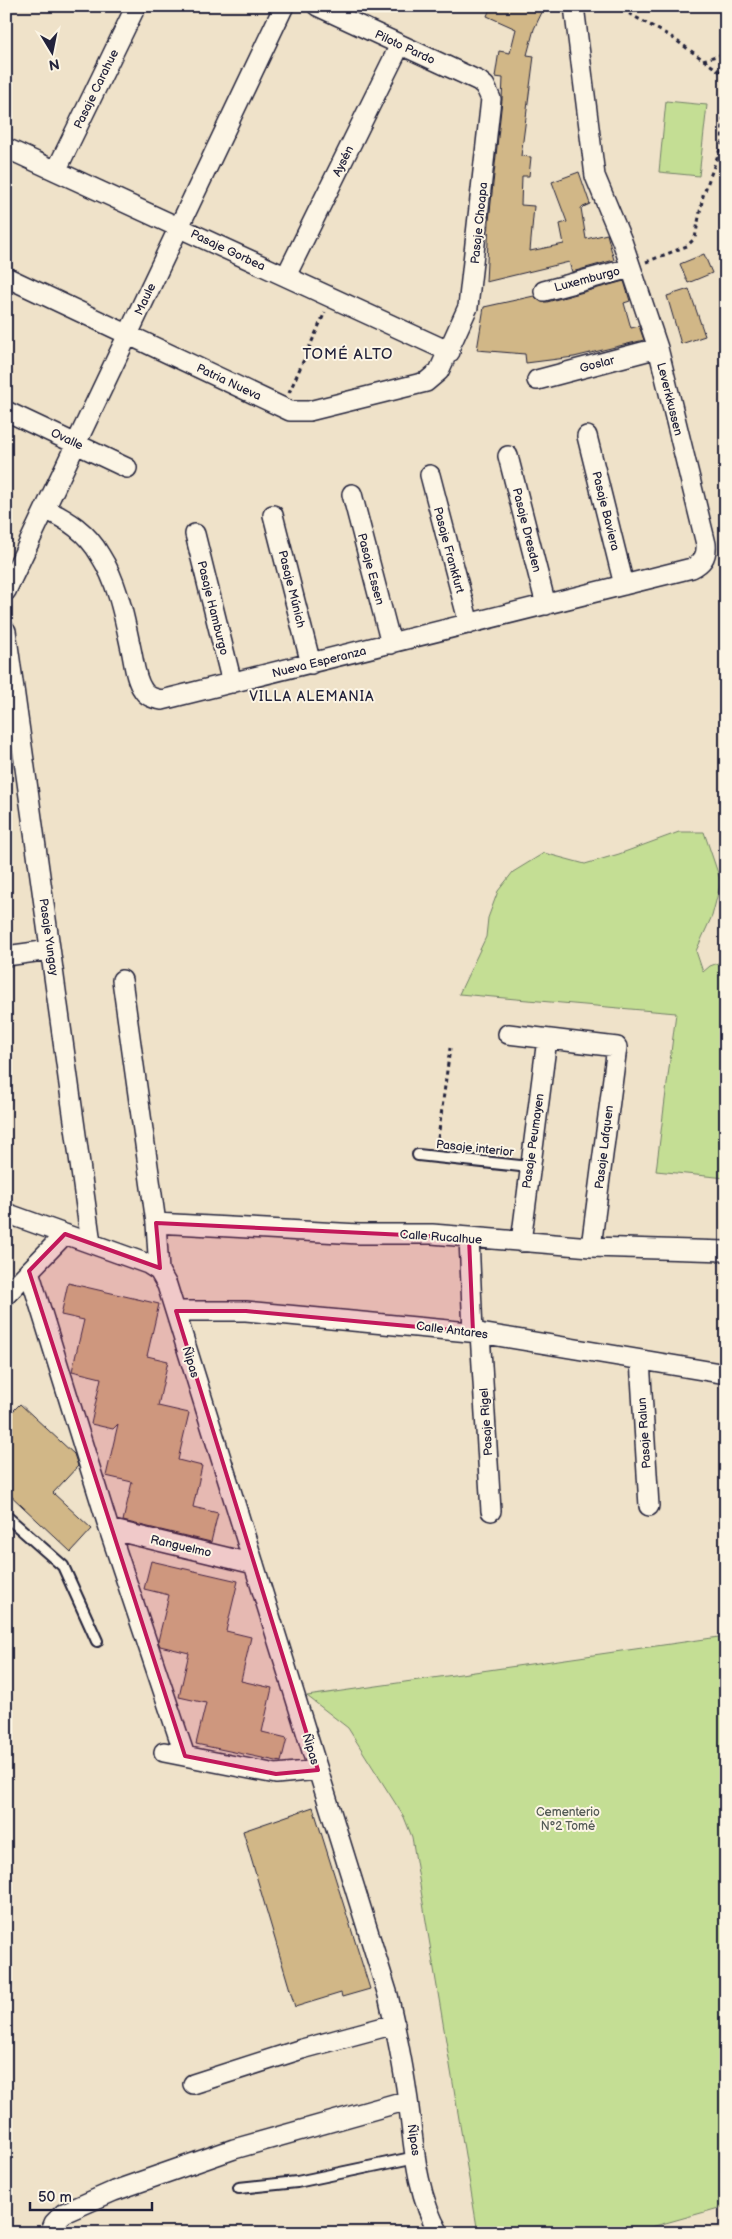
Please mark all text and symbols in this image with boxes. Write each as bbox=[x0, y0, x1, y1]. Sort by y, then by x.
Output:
street label: Piloto Pardo bbox=[372, 27, 437, 68]
north arrow bbox=[28, 28, 78, 78]
street label: Pasaje Carahue bbox=[71, 47, 122, 131]
text: N bbox=[48, 55, 61, 74]
street label: Aysén bbox=[330, 143, 357, 179]
street label: Pasaje Choapa bbox=[468, 181, 491, 265]
street label: Pasaje Gorbea bbox=[188, 227, 268, 274]
street label: Luxemburgo bbox=[553, 263, 622, 295]
street label: Maule bbox=[132, 281, 159, 318]
district label: TOMÉ ALTO bbox=[302, 345, 394, 364]
street label: Goslar bbox=[578, 352, 617, 376]
street label: Patria Nueva bbox=[194, 361, 264, 404]
street label: Leverkkussen bbox=[653, 361, 686, 437]
street label: Ovalle bbox=[48, 425, 85, 453]
street label: Pasaje Baviera bbox=[588, 470, 623, 553]
street label: Pasaje Dresden bbox=[509, 486, 544, 574]
street label: Pasaje Frankfurt bbox=[430, 505, 467, 595]
street label: Pasaje Essen bbox=[354, 532, 387, 607]
street label: Pasaje Múnich bbox=[275, 549, 308, 630]
street label: Pasaje Hamburgo bbox=[194, 559, 232, 657]
street label: Nueva Esperanza bbox=[271, 643, 368, 681]
district label: VILLA ALEMANIA bbox=[249, 688, 375, 705]
street label: Pasaje Yungay bbox=[36, 897, 61, 977]
street label: Pasaje Peumayen bbox=[519, 1092, 548, 1190]
street label: Pasaje Lafquen bbox=[592, 1104, 617, 1190]
street label: Pasaje interior bbox=[435, 1137, 515, 1160]
street label: Calle Rucalhue bbox=[399, 1227, 483, 1248]
street label: Calle Antares bbox=[415, 1319, 489, 1342]
street label: Ñipas bbox=[179, 1344, 204, 1380]
street label: Pasaje Rigel bbox=[477, 1388, 496, 1456]
street label: Pasaje Ralun bbox=[635, 1397, 654, 1469]
street label: Ranguelmo bbox=[149, 1532, 213, 1561]
street label: Ñipas bbox=[299, 1731, 324, 1767]
park label: Cementerio N°2 Tomé bbox=[536, 1805, 600, 1834]
street label: Ñipas bbox=[404, 2123, 425, 2157]
scale bar bbox=[30, 2179, 152, 2211]
text: 50 m bbox=[38, 2188, 72, 2207]

